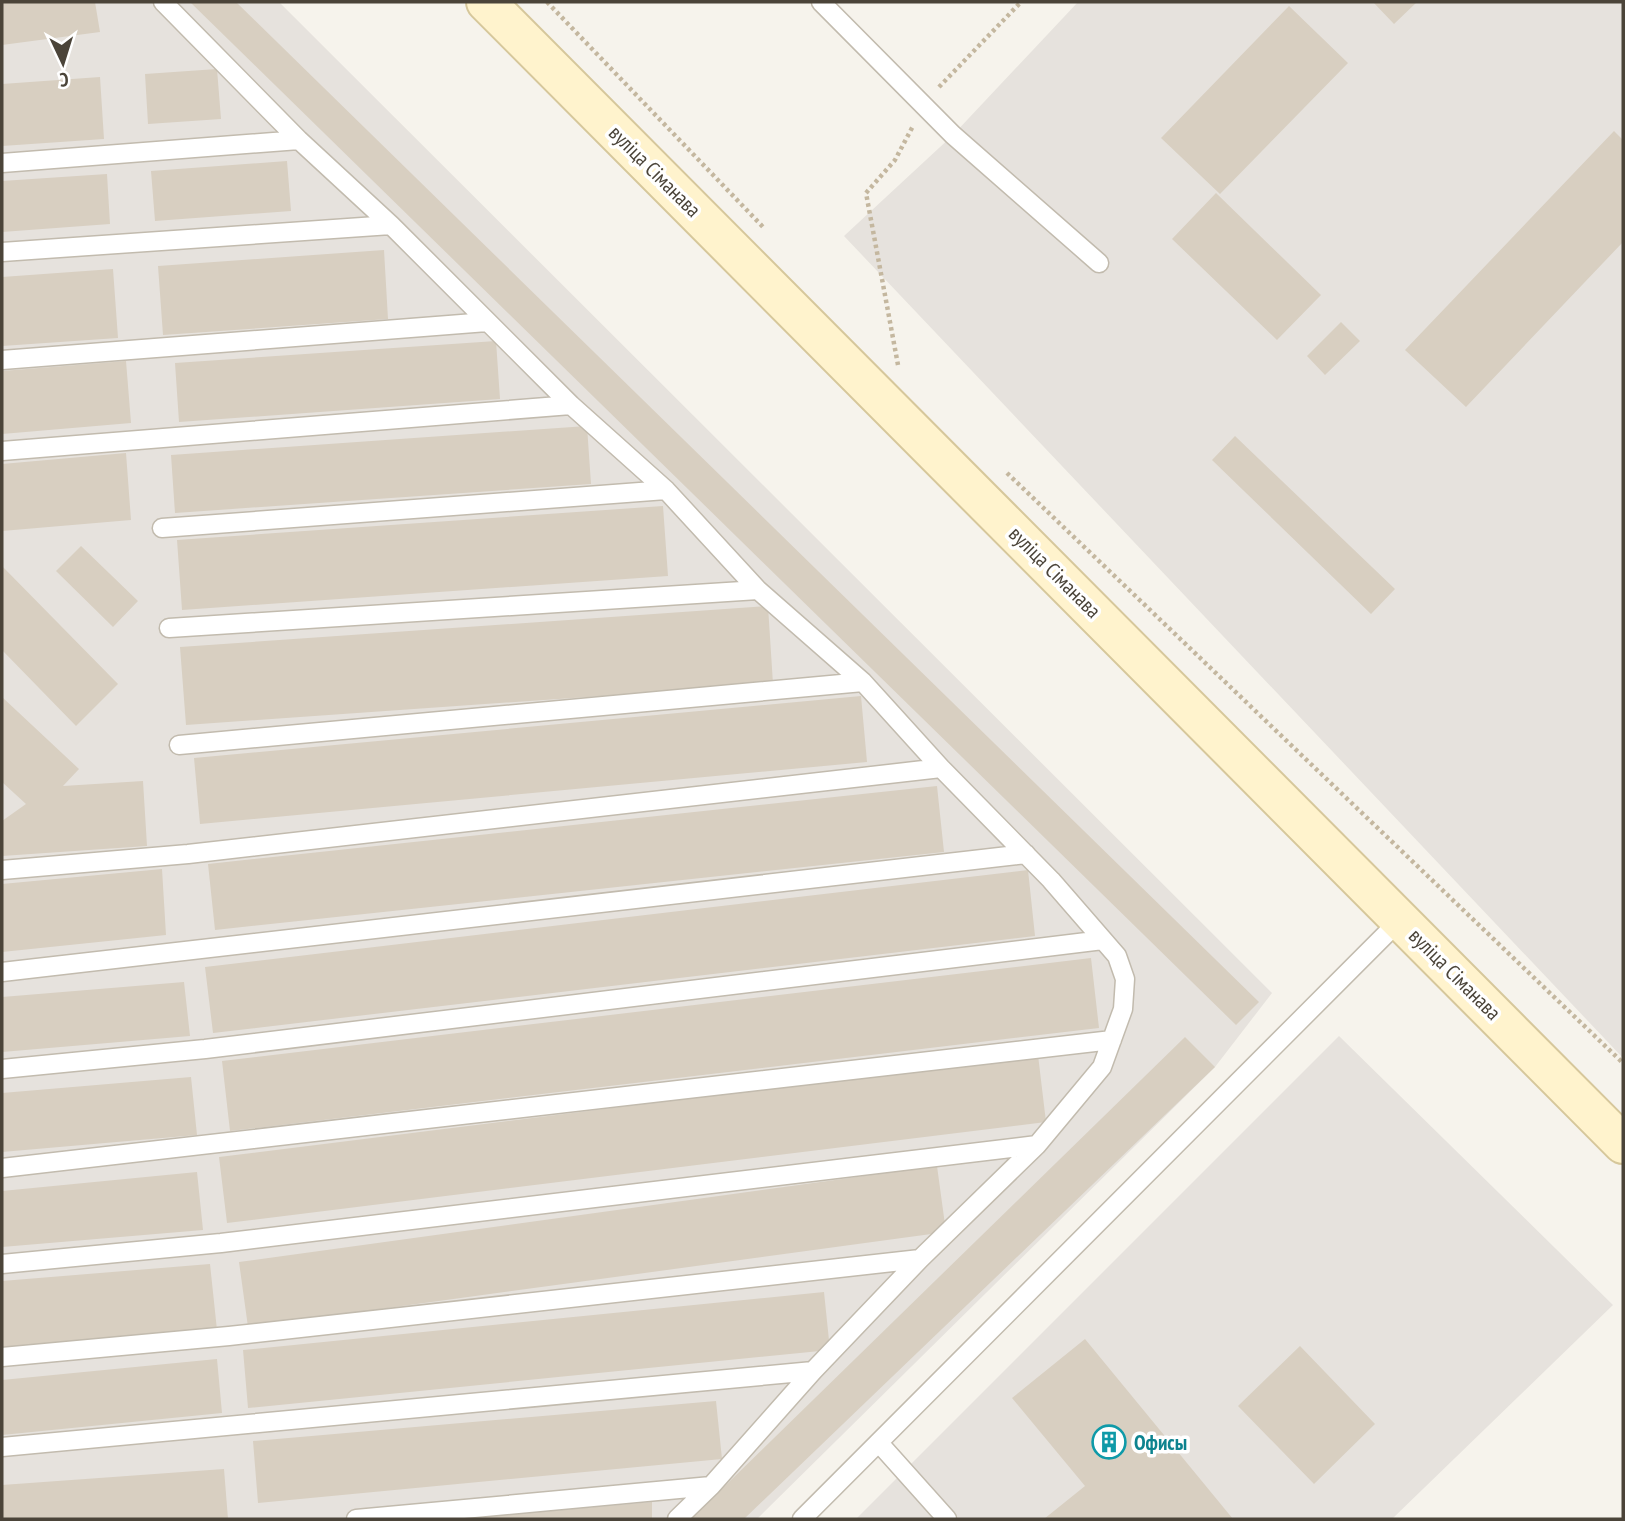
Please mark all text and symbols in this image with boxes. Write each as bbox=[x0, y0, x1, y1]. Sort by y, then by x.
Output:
north arrow bbox=[28, 28, 98, 98]
text: С bbox=[59, 68, 69, 92]
street label: вуліца Сіманава bbox=[603, 119, 707, 223]
street label: вуліца Сіманава bbox=[1003, 520, 1107, 624]
street label: вуліца Сіманава bbox=[1403, 922, 1507, 1026]
building icon: Офисы bbox=[1090, 1423, 1128, 1461]
place label: Офисы bbox=[1134, 1429, 1187, 1456]

